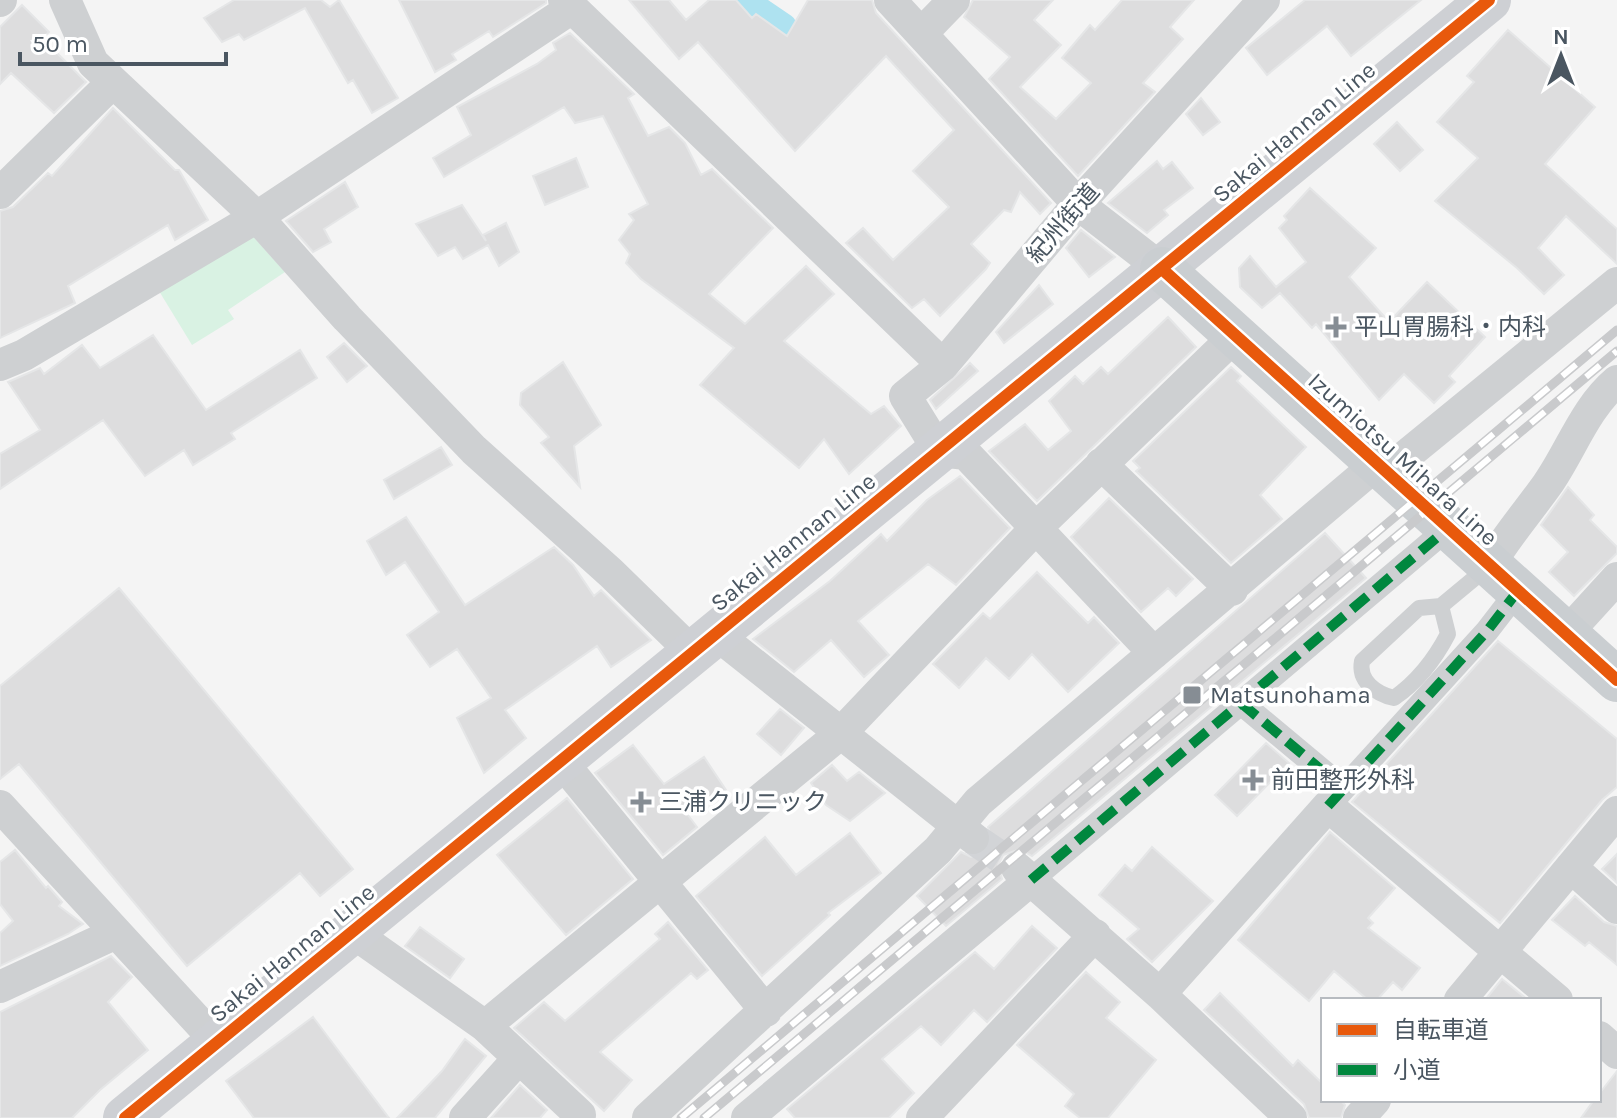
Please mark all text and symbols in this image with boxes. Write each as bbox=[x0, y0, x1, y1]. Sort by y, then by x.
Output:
scale bar bbox=[20, 16, 226, 66]
north arrow bbox=[1521, 16, 1601, 96]
text: N bbox=[1553, 24, 1569, 50]
text: 50 m bbox=[32, 30, 88, 58]
street label: Sakai Hannan Line bbox=[1207, 56, 1381, 208]
street label: 紀州街道 bbox=[1021, 178, 1105, 268]
place label: 平山胃腸科・内科 bbox=[1354, 313, 1546, 341]
marker: 平山胃腸科・内科 bbox=[1325, 316, 1347, 338]
street label: Izumiotsu Mihara Line bbox=[1303, 367, 1503, 551]
street label: Sakai Hannan Line bbox=[705, 467, 881, 617]
place label: Matsunohama bbox=[1210, 681, 1371, 709]
marker: Matsunohama bbox=[1181, 684, 1203, 706]
place label: 前田整形外科 bbox=[1271, 766, 1415, 794]
marker: 前田整形外科 bbox=[1242, 769, 1264, 791]
place label: 三浦クリニック bbox=[659, 788, 827, 816]
marker: 三浦クリニック bbox=[630, 791, 652, 813]
street label: Sakai Hannan Line bbox=[204, 878, 380, 1028]
legend bbox=[1321, 998, 1601, 1102]
text: 自転車道 bbox=[1393, 1016, 1489, 1044]
text: 小道 bbox=[1393, 1056, 1441, 1084]

